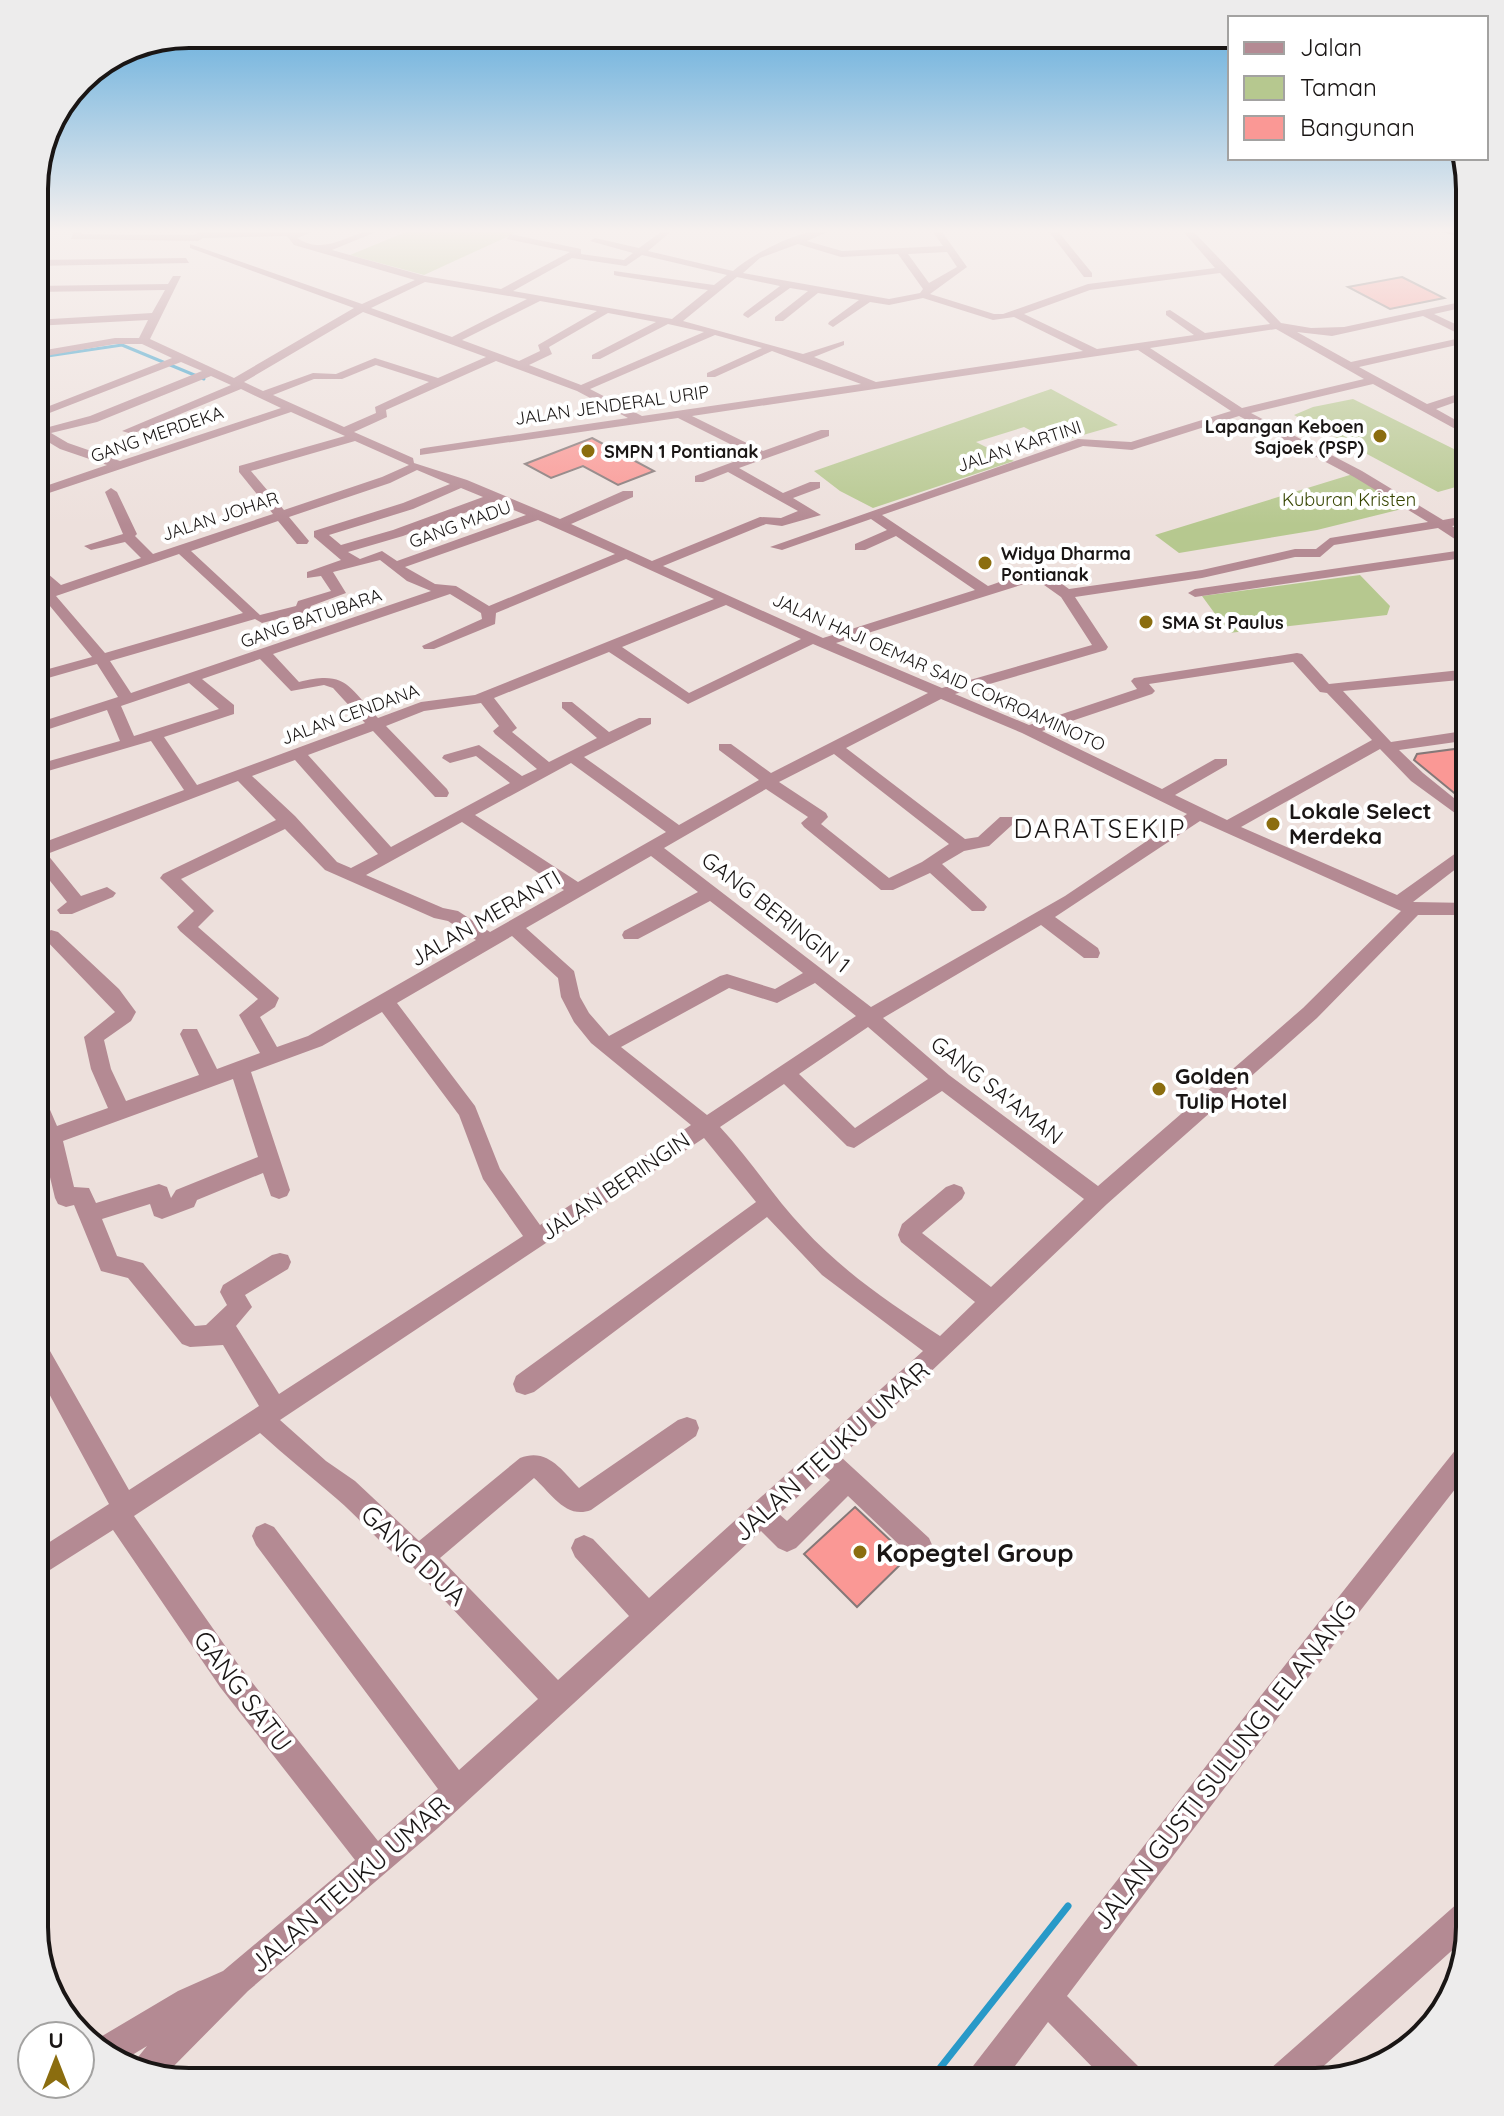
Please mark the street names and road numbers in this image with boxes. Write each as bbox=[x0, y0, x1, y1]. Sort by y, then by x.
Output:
street label: JALAN JENDERAL URIP bbox=[513, 380, 711, 430]
street label: GANG MERDEKA bbox=[88, 400, 227, 467]
street label: JALAN KARTINI bbox=[954, 415, 1084, 477]
street label: JALAN JOHAR bbox=[159, 486, 281, 546]
street label: GANG MADU bbox=[406, 495, 514, 553]
street label: GANG BATUBARA bbox=[237, 583, 385, 653]
street label: JALAN HAJI OEMAR SAID COKROAMINOTO bbox=[769, 588, 1109, 756]
street label: JALAN CENDANA bbox=[278, 678, 423, 750]
street label: GANG BERINGIN 1 bbox=[696, 845, 856, 979]
street label: JALAN MERANTI bbox=[405, 864, 565, 972]
street label: GANG SA'AMAN bbox=[925, 1030, 1069, 1150]
street label: JALAN BERINGIN bbox=[535, 1126, 695, 1246]
street label: JALAN TEUKU UMAR bbox=[726, 1354, 936, 1548]
street label: GANG DUA bbox=[354, 1498, 474, 1612]
street label: JALAN GUSTI SULUNG LELANANG bbox=[1085, 1594, 1363, 1936]
street label: GANG SATU bbox=[187, 1624, 299, 1758]
street label: JALAN TEUKU UMAR bbox=[242, 1788, 456, 1980]

